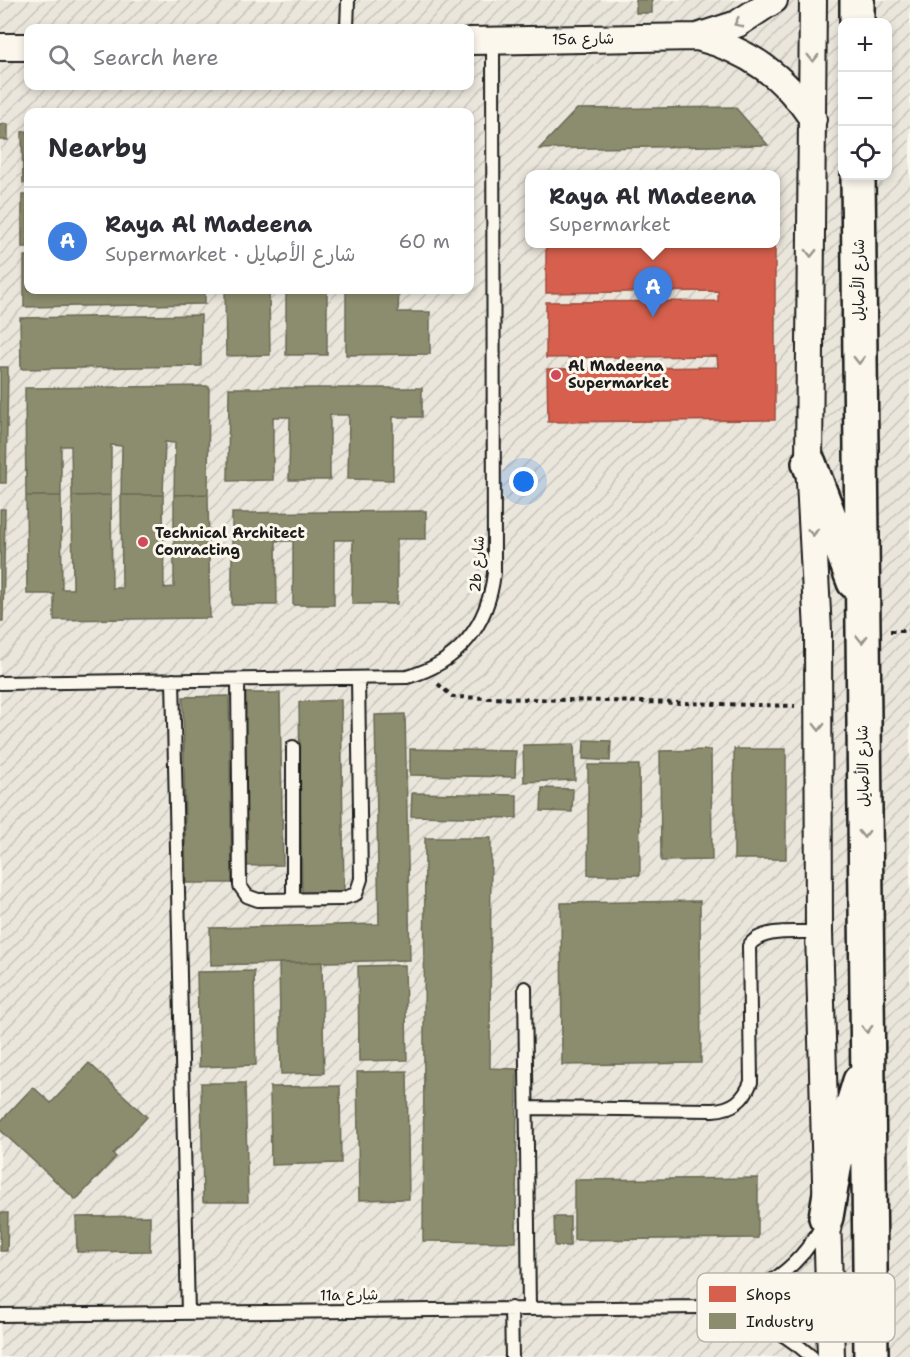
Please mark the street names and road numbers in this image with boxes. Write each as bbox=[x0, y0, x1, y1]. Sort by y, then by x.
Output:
street label: 15a شارع bbox=[552, 28, 614, 50]
street label: شارع الأصايل bbox=[849, 239, 869, 321]
street label: 2b شارع bbox=[465, 535, 489, 593]
street label: شارع الأصايل bbox=[852, 725, 874, 807]
street label: 11a شارع bbox=[320, 1284, 378, 1306]

